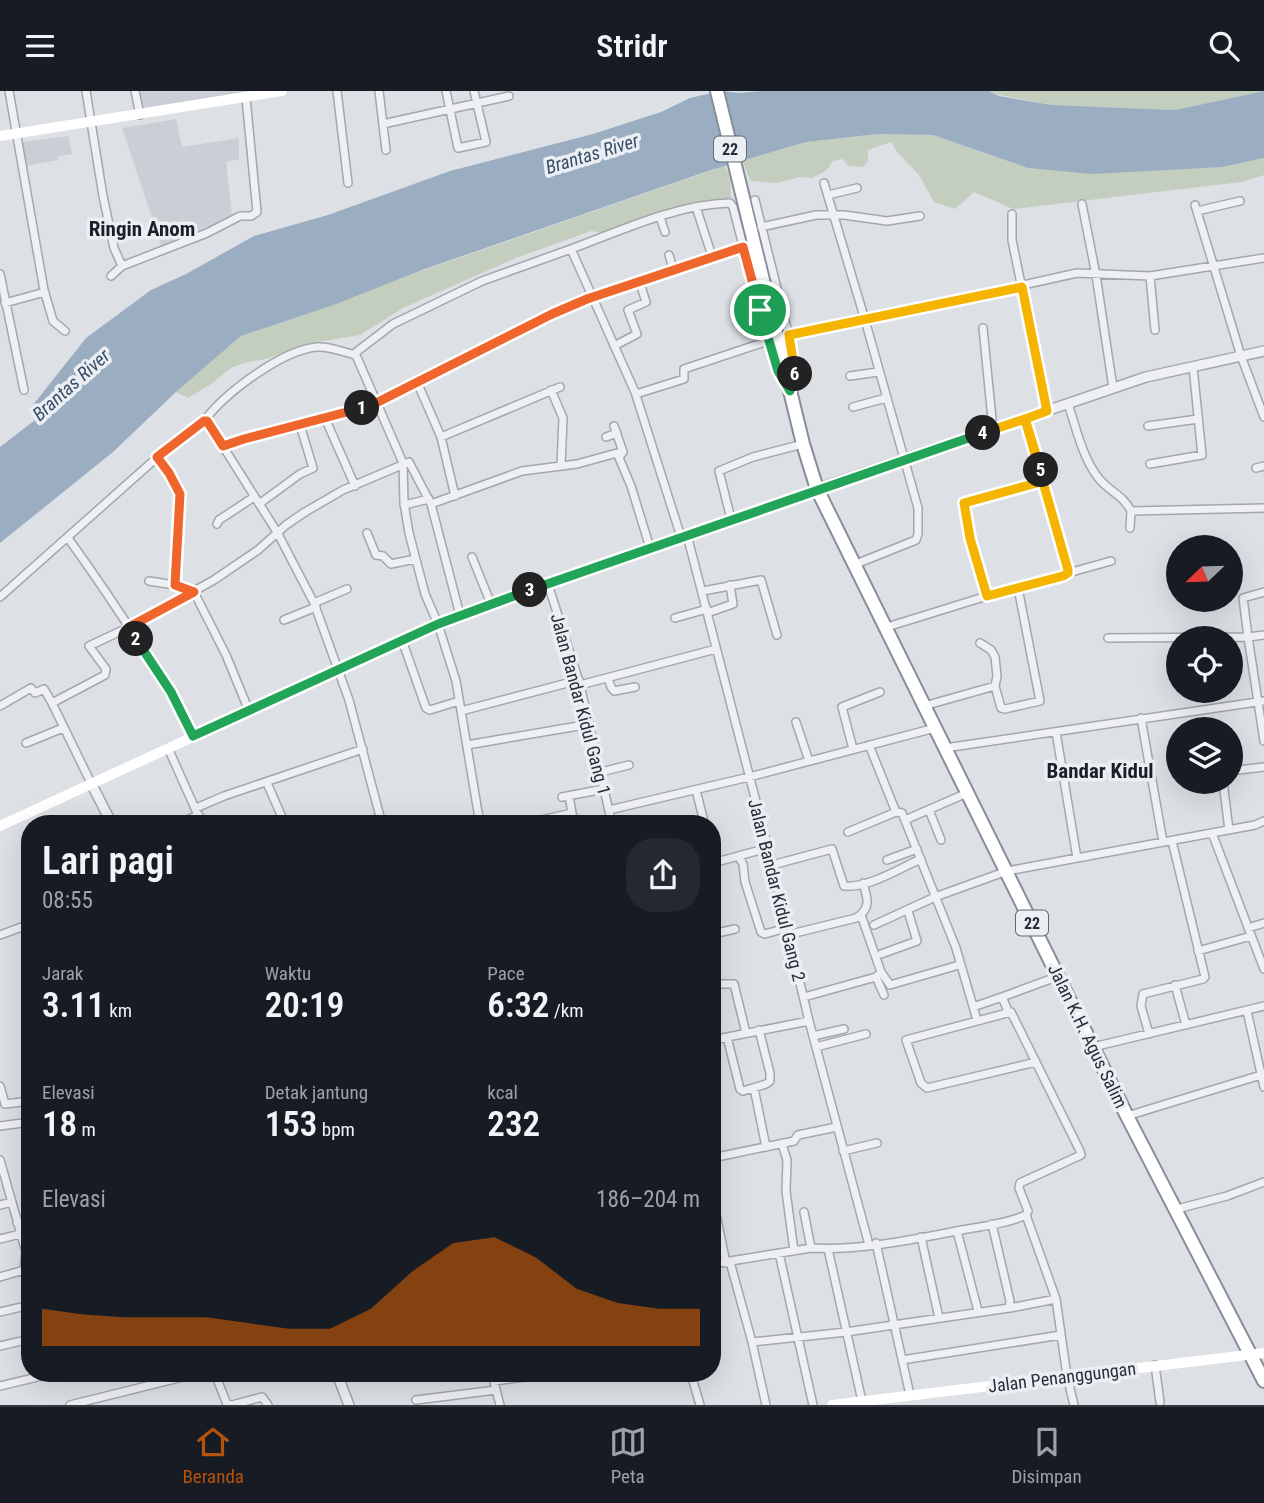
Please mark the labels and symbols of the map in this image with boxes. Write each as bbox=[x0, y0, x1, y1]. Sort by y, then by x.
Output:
water label: Brantas River bbox=[543, 129, 642, 179]
road number: 22 bbox=[714, 137, 746, 162]
district label: Ringin Anom bbox=[89, 217, 195, 241]
pin bbox=[730, 280, 790, 340]
water label: Brantas River bbox=[28, 344, 115, 426]
pin: 6 bbox=[778, 357, 812, 391]
pin: 1 bbox=[344, 391, 380, 425]
pin: 4 bbox=[965, 415, 1000, 451]
pin: 5 bbox=[1024, 453, 1058, 487]
north arrow bbox=[1166, 535, 1242, 613]
pin: 3 bbox=[512, 573, 548, 607]
street label: Jalan Bandar Kidul Gang 1 bbox=[547, 611, 615, 797]
pin: 2 bbox=[118, 621, 154, 657]
district label: Bandar Kidul bbox=[1046, 759, 1154, 783]
street label: Jalan Bandar Kidul Gang 2 bbox=[744, 797, 810, 983]
road number: 22 bbox=[1016, 911, 1048, 936]
street label: Jalan K.H. Agus Salim bbox=[1044, 961, 1132, 1111]
street label: Jalan Penanggungan bbox=[987, 1358, 1137, 1396]

